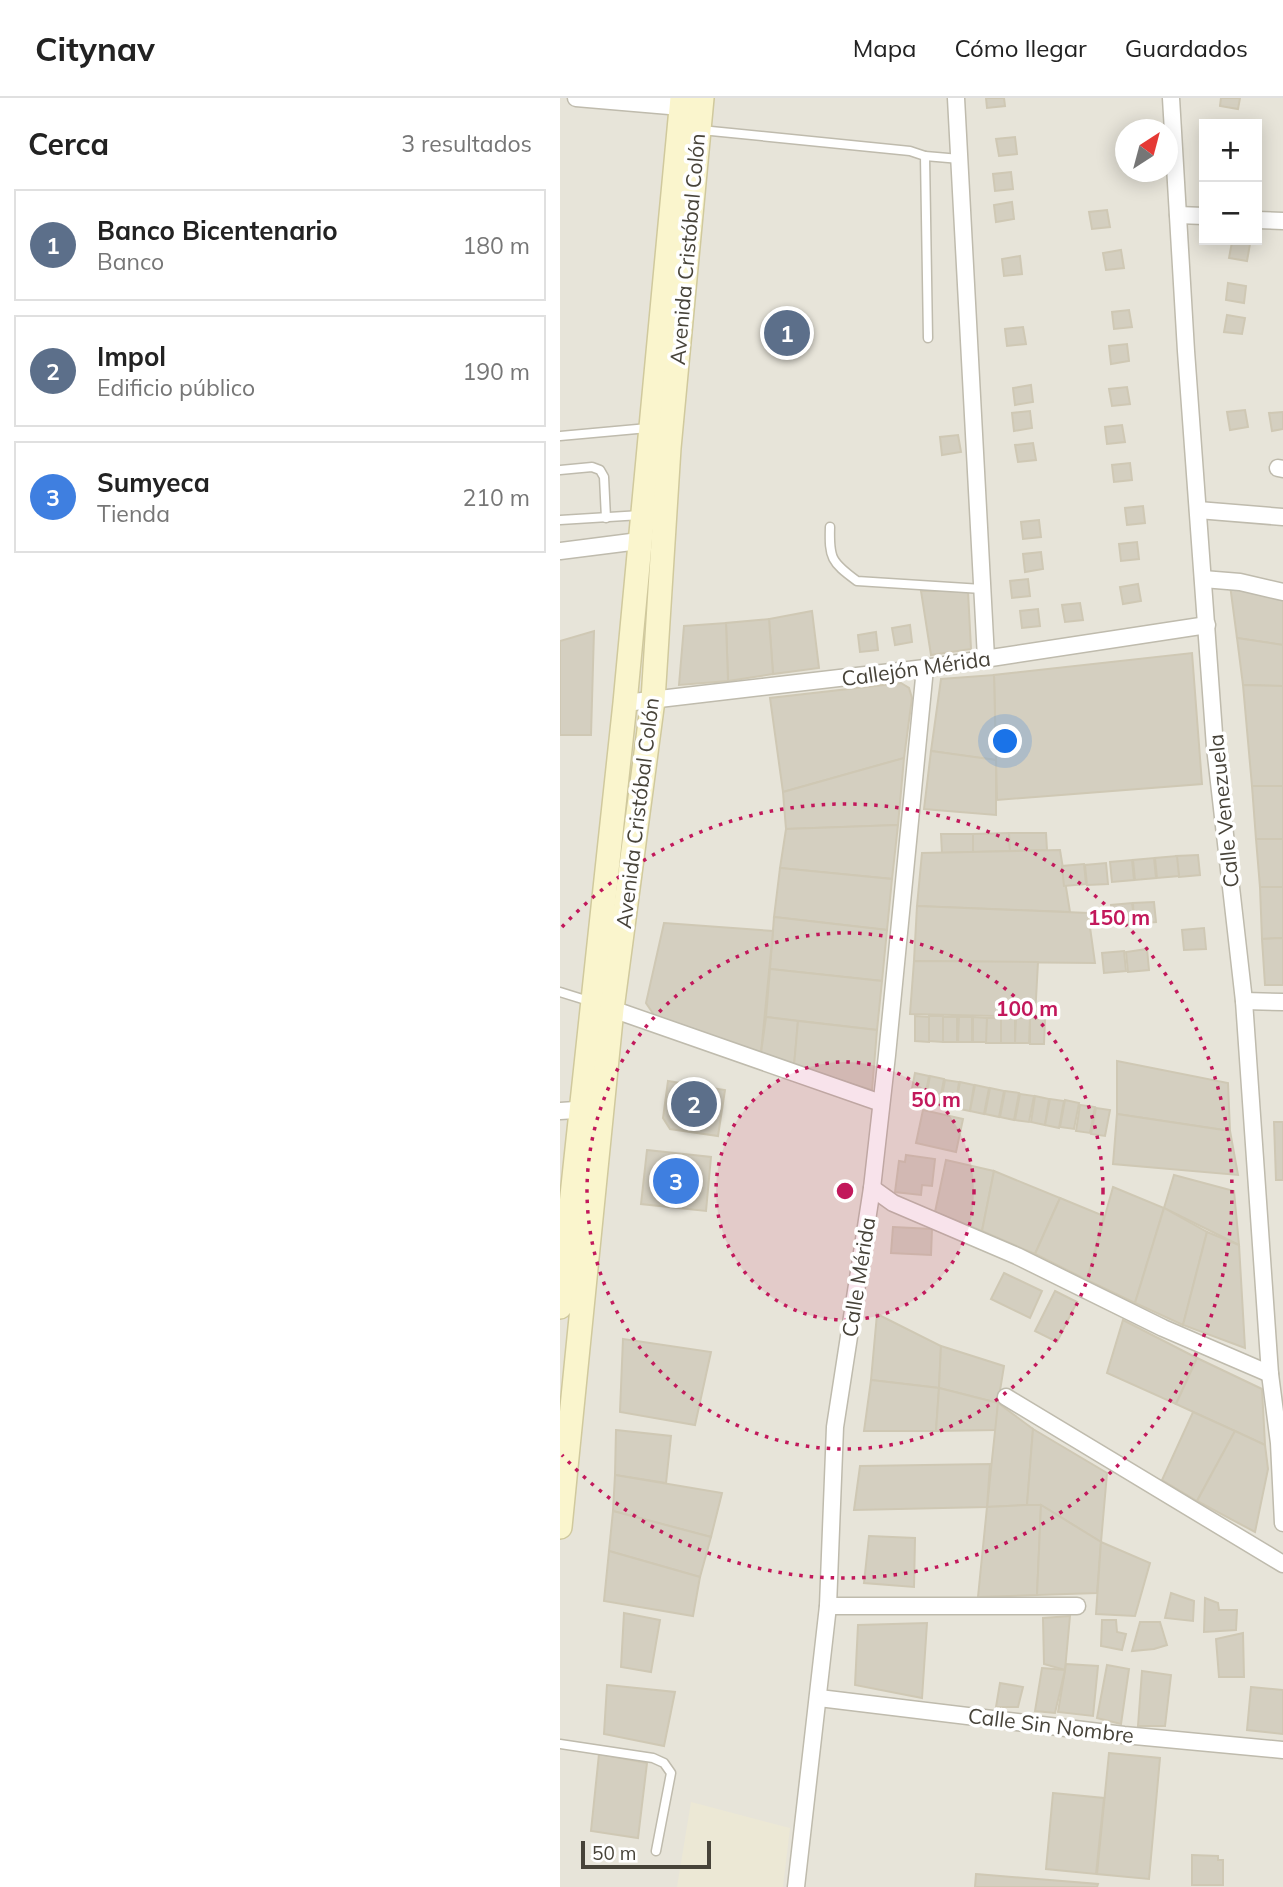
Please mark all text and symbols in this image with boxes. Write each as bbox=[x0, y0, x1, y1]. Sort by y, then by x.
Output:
text: Citynav bbox=[35, 28, 155, 69]
text: Mapa bbox=[853, 33, 916, 63]
text: Cómo llegar bbox=[954, 33, 1087, 63]
text: Guardados bbox=[1125, 33, 1248, 63]
north arrow bbox=[1115, 119, 1178, 182]
map controls bbox=[1199, 119, 1262, 245]
button: + bbox=[1199, 119, 1262, 182]
text: Cerca bbox=[28, 125, 109, 163]
text: 3 resultados bbox=[401, 129, 532, 158]
street label: Avenida Cristóbal Colón bbox=[664, 132, 710, 366]
button: − bbox=[1199, 182, 1262, 245]
text: Banco Bicentenario bbox=[97, 214, 338, 247]
text: 1 bbox=[46, 231, 60, 260]
text: 180 m bbox=[462, 231, 530, 260]
text: Banco bbox=[97, 247, 164, 276]
pin: 1 bbox=[764, 307, 810, 359]
text: Impol bbox=[97, 340, 166, 373]
text: 2 bbox=[46, 357, 60, 386]
text: 190 m bbox=[462, 357, 530, 386]
text: Edificio público bbox=[97, 373, 255, 402]
text: Sumyeca bbox=[97, 466, 210, 499]
text: 3 bbox=[46, 483, 60, 512]
text: 210 m bbox=[462, 483, 530, 512]
text: Tienda bbox=[97, 499, 170, 528]
street label: Callejón Mérida bbox=[840, 645, 992, 691]
street label: Avenida Cristóbal Colón bbox=[610, 696, 664, 930]
your location bbox=[988, 724, 1022, 758]
street label: Calle Venezuela bbox=[1202, 733, 1244, 889]
text: 150 m bbox=[1088, 904, 1150, 930]
text: 100 m bbox=[996, 995, 1058, 1021]
pin: 2 bbox=[671, 1078, 717, 1130]
text: 50 m bbox=[911, 1086, 961, 1112]
pin: 3 bbox=[653, 1155, 699, 1207]
centre of rings bbox=[833, 1179, 857, 1203]
street label: Calle Mérida bbox=[836, 1215, 880, 1339]
street label: Calle Sin Nombre bbox=[967, 1702, 1135, 1748]
scale bar bbox=[581, 1838, 710, 1870]
text: 50 m bbox=[592, 1841, 636, 1865]

